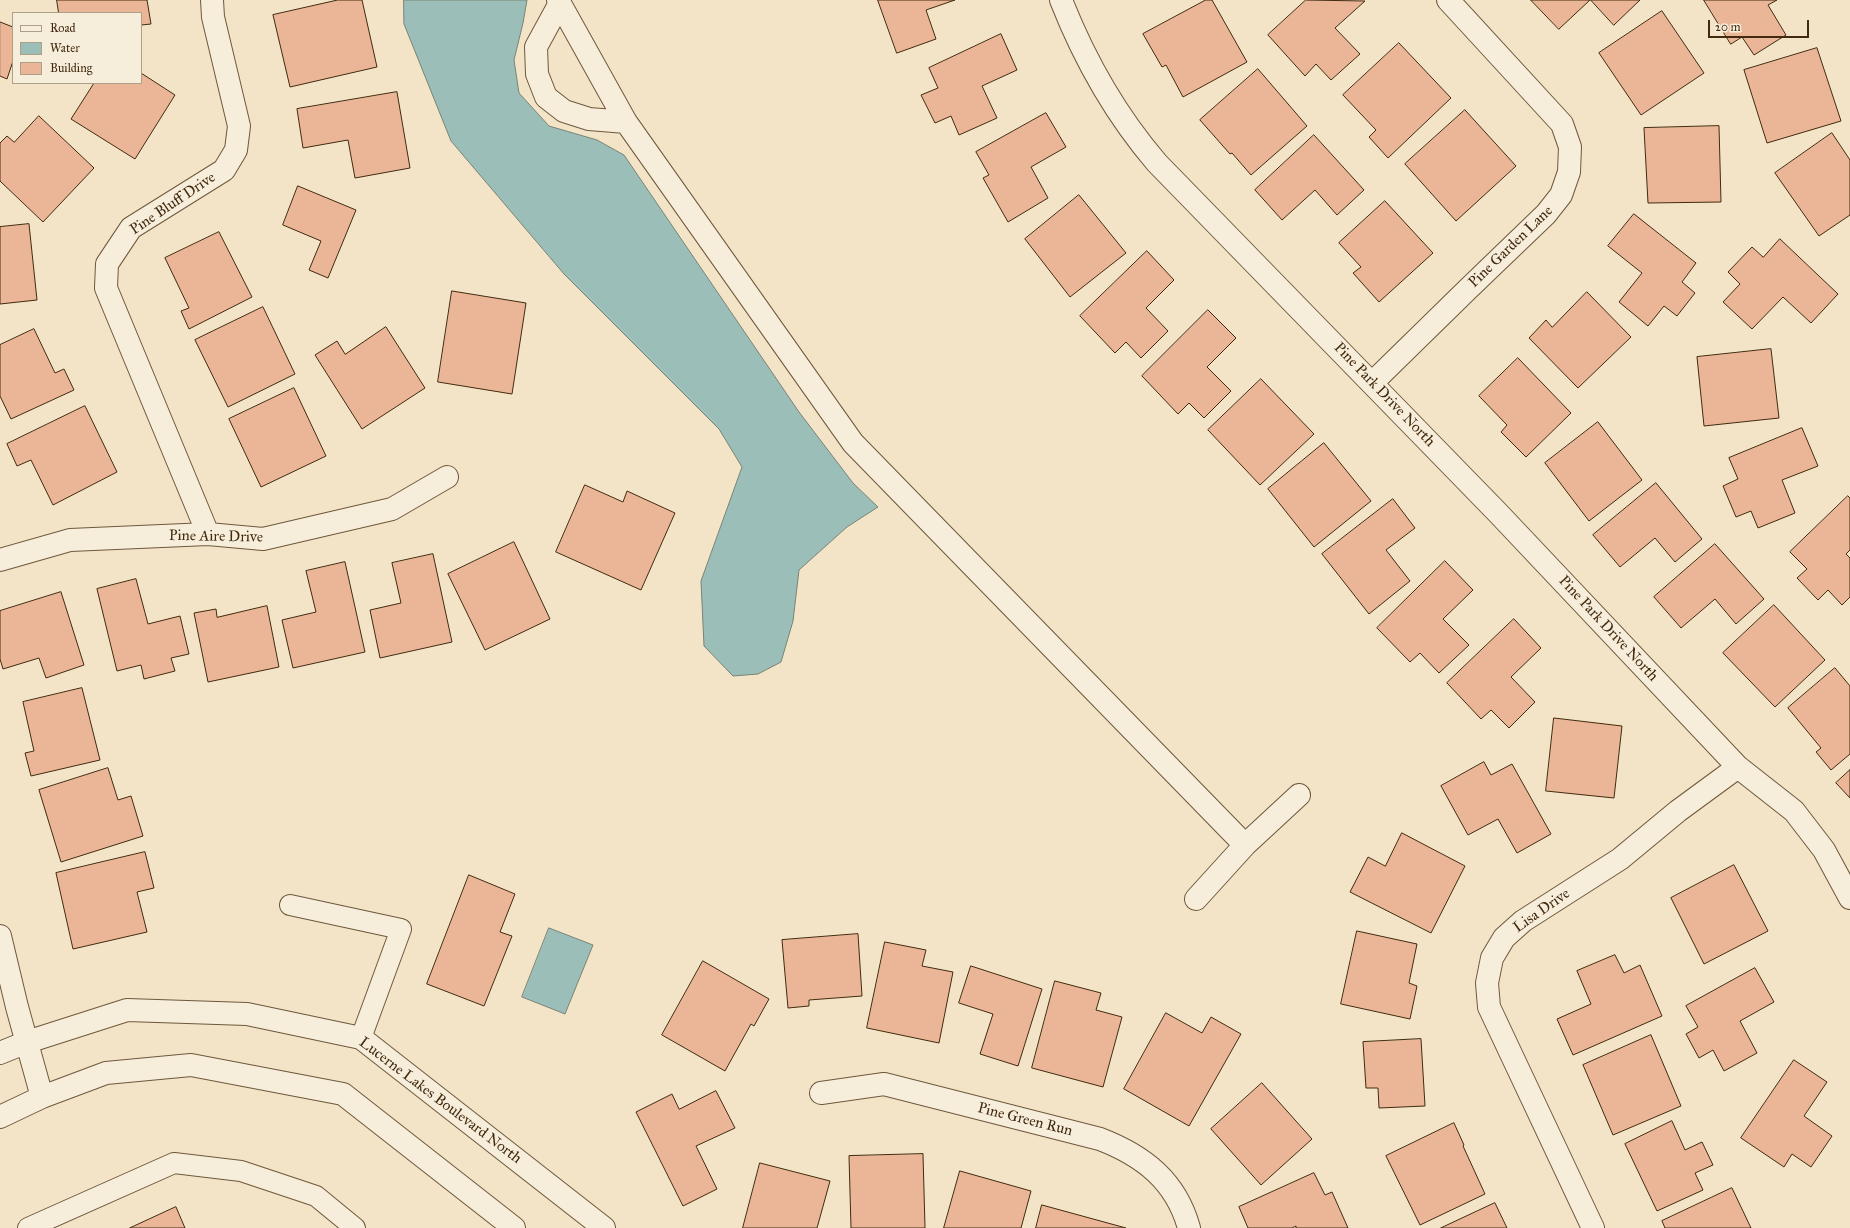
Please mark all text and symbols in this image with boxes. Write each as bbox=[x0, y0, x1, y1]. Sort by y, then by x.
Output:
legend bbox=[12, 12, 142, 84]
scale bar bbox=[1710, 12, 1811, 38]
text: 20 m bbox=[1715, 20, 1741, 34]
text: Road bbox=[50, 21, 76, 35]
text: Water bbox=[50, 41, 80, 55]
text: Building bbox=[50, 61, 92, 75]
street label: Pine Bluff Drive bbox=[127, 169, 219, 239]
street label: Pine Garden Lane bbox=[1465, 202, 1557, 292]
street label: Pine Park Drive North bbox=[1330, 339, 1438, 451]
street label: Pine Aire Drive bbox=[169, 527, 263, 547]
street label: Pine Park Drive North bbox=[1554, 572, 1662, 686]
street label: Lisa Drive bbox=[1510, 885, 1574, 937]
street label: Lucerne Lakes Boulevard North bbox=[355, 1034, 525, 1168]
street label: Pine Green Run bbox=[976, 1100, 1074, 1140]

